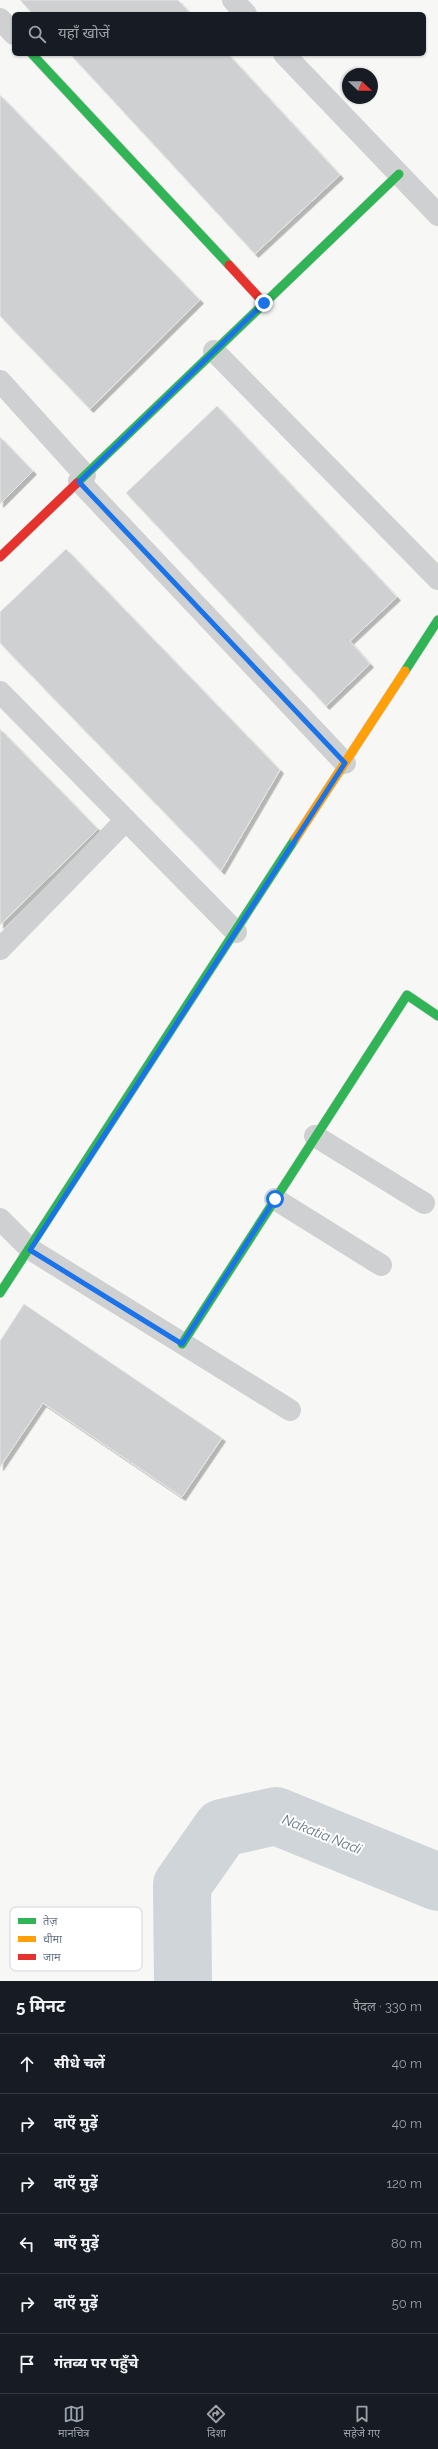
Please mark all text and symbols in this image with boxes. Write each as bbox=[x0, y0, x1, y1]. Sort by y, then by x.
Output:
search box bbox=[12, 12, 426, 56]
icon: search bbox=[26, 23, 48, 45]
text: यहाँ खोजें bbox=[58, 24, 110, 42]
north arrow bbox=[342, 68, 378, 104]
route end bbox=[255, 294, 273, 312]
route start bbox=[266, 1190, 284, 1208]
water label: Nakatia Nadi bbox=[280, 1811, 365, 1857]
legend bbox=[10, 1907, 142, 1971]
text: तेज़ bbox=[43, 1915, 58, 1928]
text: धीमा bbox=[43, 1933, 62, 1946]
text: जाम bbox=[43, 1951, 61, 1964]
text: 5 मिनट bbox=[16, 1996, 65, 2016]
text: पैदल · 330 m bbox=[353, 1999, 422, 2014]
icon: ahead bbox=[16, 2053, 38, 2075]
text: सीधे चलें bbox=[54, 2054, 105, 2072]
text: 40 m bbox=[392, 2056, 422, 2071]
icon: right bbox=[16, 2113, 38, 2135]
text: दाएँ मुड़ें bbox=[54, 2114, 98, 2132]
text: 40 m bbox=[392, 2116, 422, 2131]
icon: right bbox=[16, 2173, 38, 2195]
text: दाएँ मुड़ें bbox=[54, 2174, 98, 2192]
text: 120 m bbox=[386, 2176, 422, 2191]
icon: left bbox=[16, 2233, 38, 2255]
text: बाएँ मुड़ें bbox=[54, 2234, 99, 2252]
text: 80 m bbox=[391, 2236, 422, 2251]
icon: right bbox=[16, 2293, 38, 2315]
text: दाएँ मुड़ें bbox=[54, 2294, 98, 2312]
text: 50 m bbox=[392, 2296, 422, 2311]
icon: arrive bbox=[16, 2353, 38, 2375]
text: गंतव्य पर पहुँचे bbox=[54, 2354, 138, 2372]
tab: मानचित्र bbox=[58, 2403, 89, 2441]
tab: दिशा bbox=[205, 2403, 227, 2441]
tab: सहेजे गए bbox=[343, 2403, 380, 2441]

